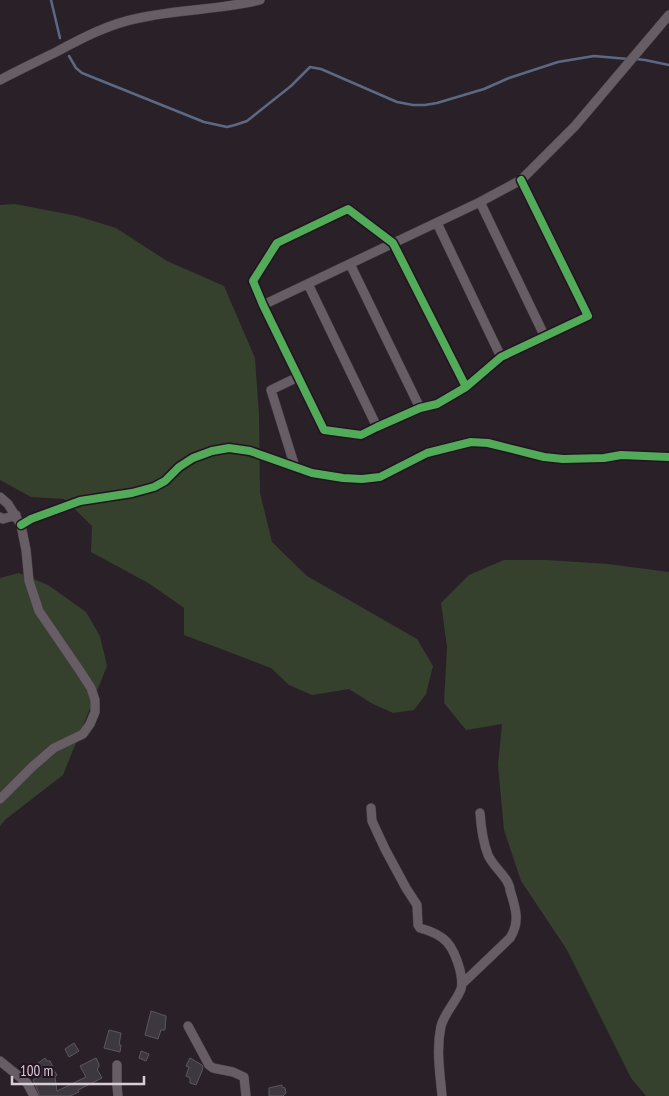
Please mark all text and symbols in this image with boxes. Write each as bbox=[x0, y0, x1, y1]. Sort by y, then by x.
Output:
scale bar bbox=[12, 1054, 145, 1086]
text: 100 m bbox=[20, 1061, 53, 1080]

